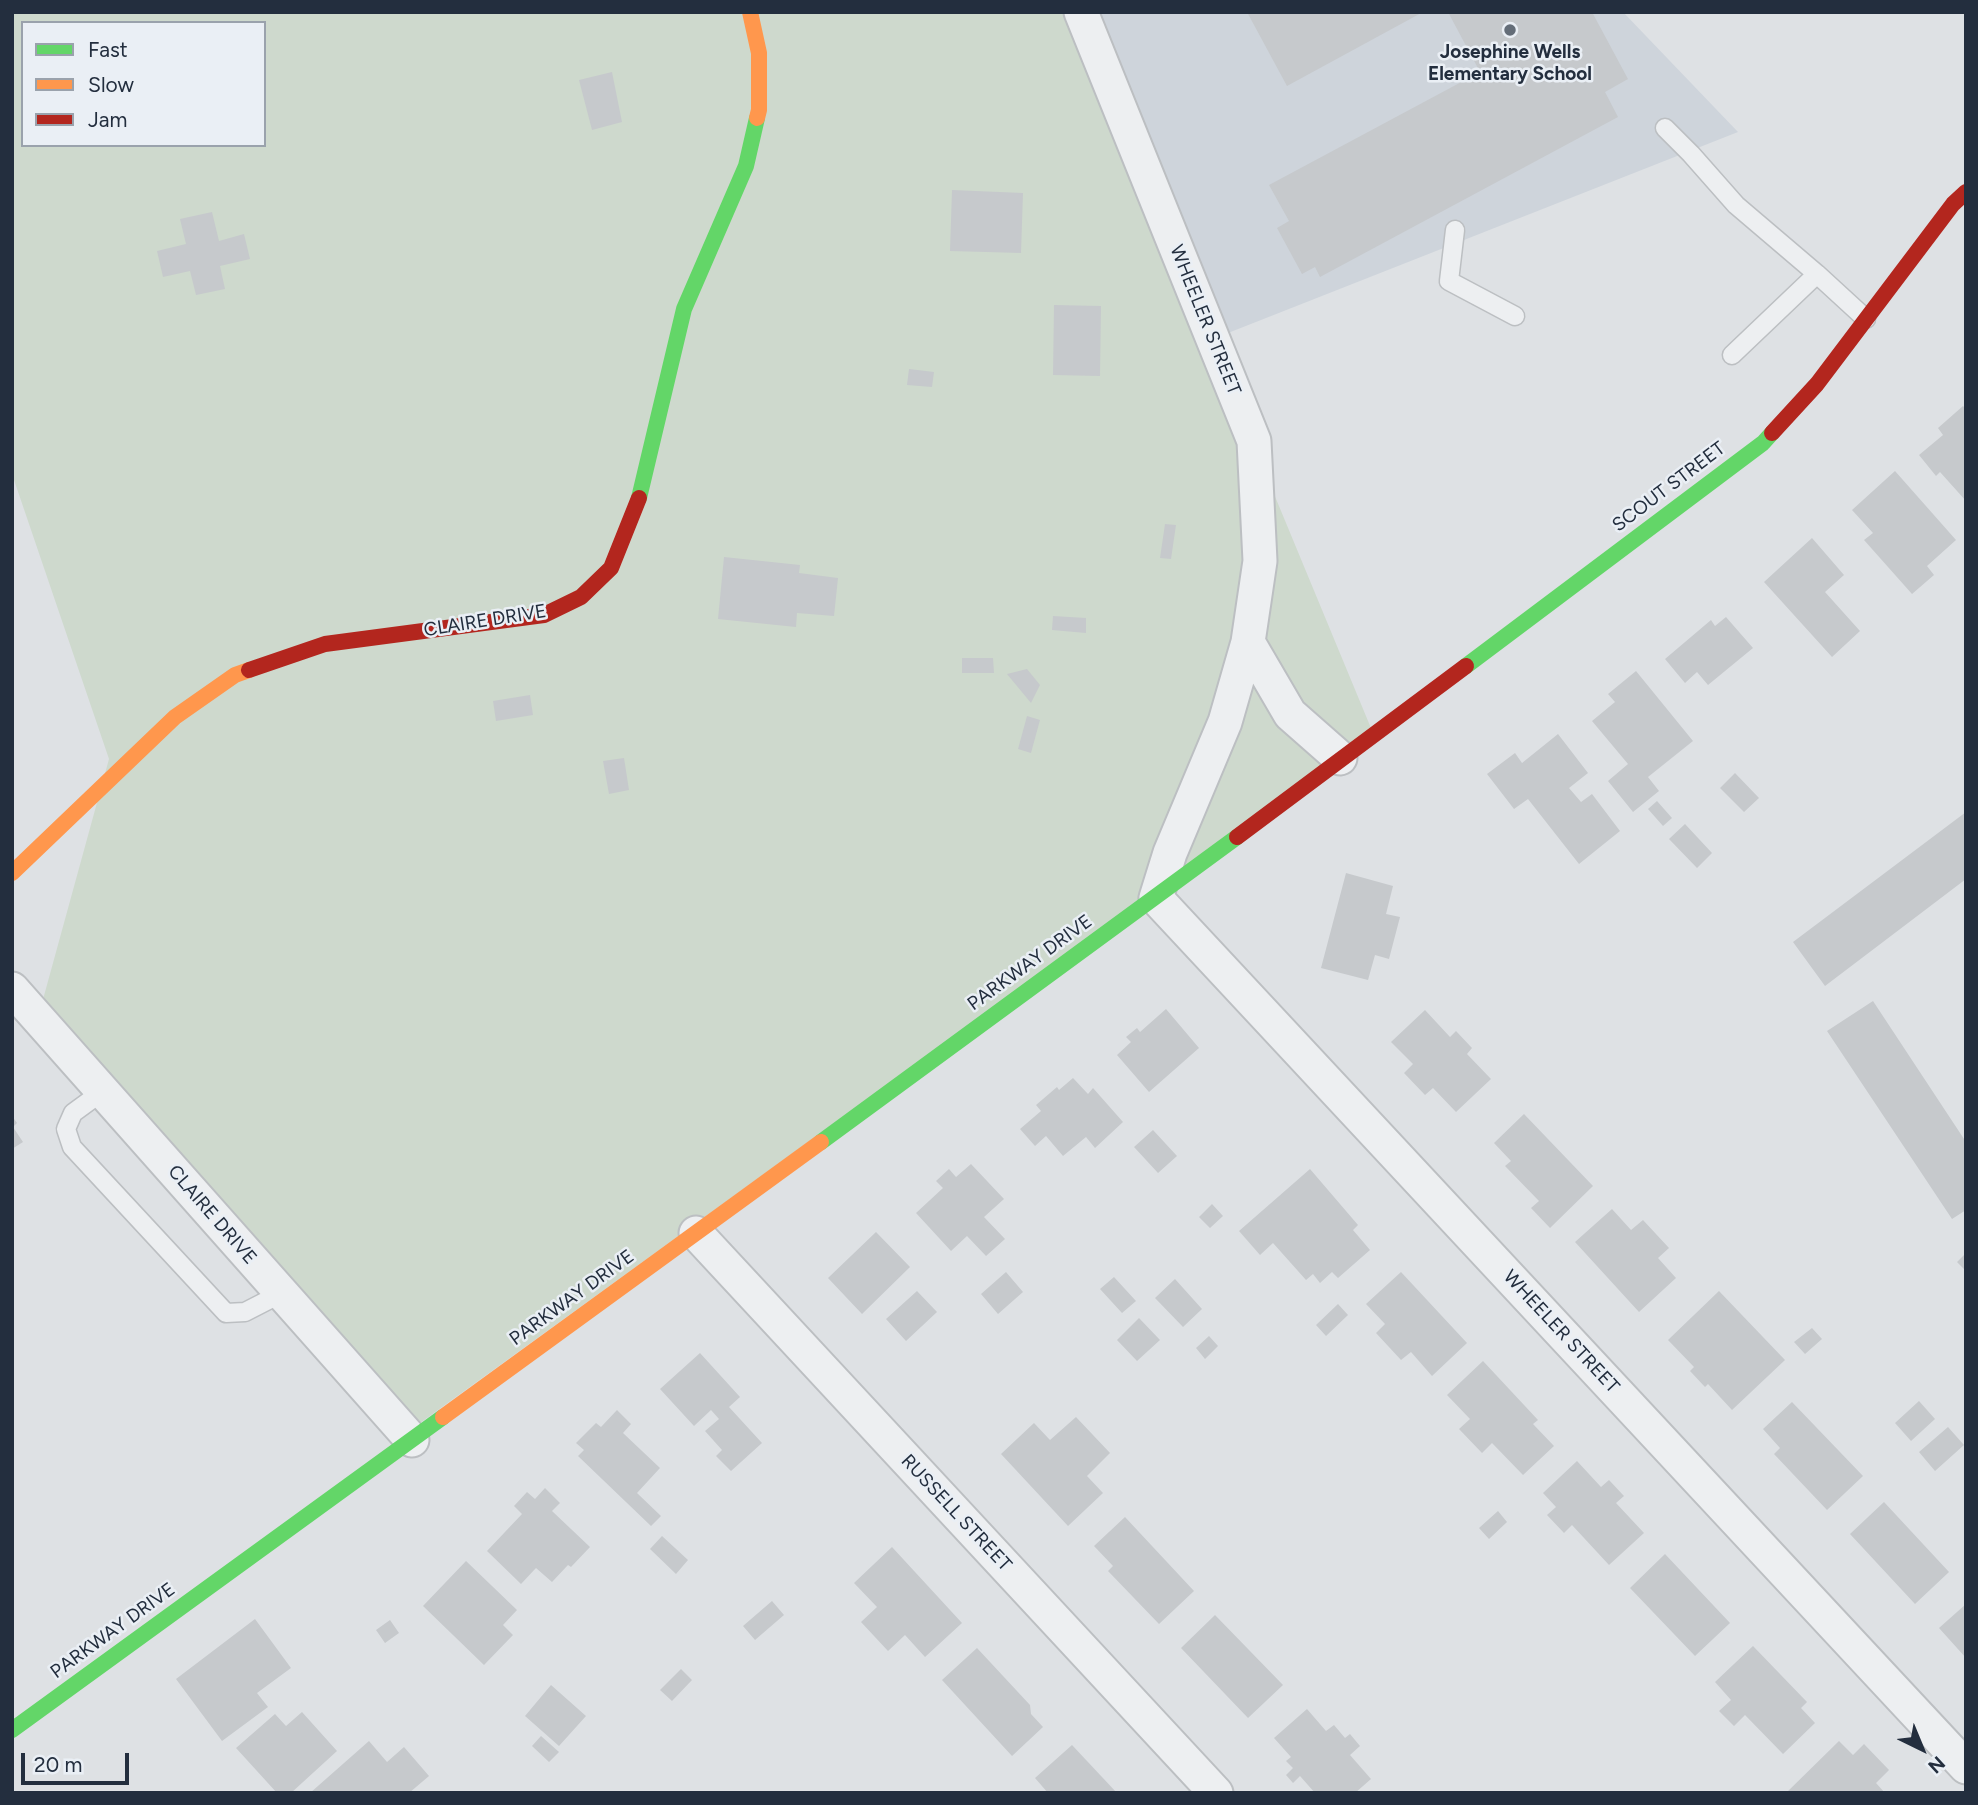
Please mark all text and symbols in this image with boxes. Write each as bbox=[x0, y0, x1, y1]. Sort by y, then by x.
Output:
legend bbox=[21, 21, 266, 147]
marker: Josephine Wells Elementary School bbox=[1502, 22, 1518, 38]
text: Fast bbox=[88, 37, 128, 62]
place label: Josephine Wells Elementary School bbox=[1428, 41, 1592, 85]
text: Slow bbox=[88, 72, 134, 97]
text: Jam bbox=[88, 107, 127, 132]
street label: WHEELER STREET bbox=[1165, 242, 1245, 398]
street label: SCOUT STREET bbox=[1608, 437, 1730, 537]
street label: CLAIRE DRIVE bbox=[422, 600, 548, 642]
street label: PARKWAY DRIVE bbox=[963, 910, 1097, 1016]
street label: CLAIRE DRIVE bbox=[163, 1161, 261, 1269]
street label: PARKWAY DRIVE bbox=[505, 1245, 639, 1351]
street label: WHEELER STREET bbox=[1498, 1266, 1624, 1398]
street label: RUSSELL STREET bbox=[896, 1450, 1016, 1576]
street label: PARKWAY DRIVE bbox=[46, 1578, 180, 1684]
north arrow bbox=[1887, 1714, 1957, 1784]
scale bar bbox=[24, 1738, 133, 1782]
text: N bbox=[1923, 1751, 1950, 1778]
text: 20 m bbox=[34, 1752, 82, 1777]

